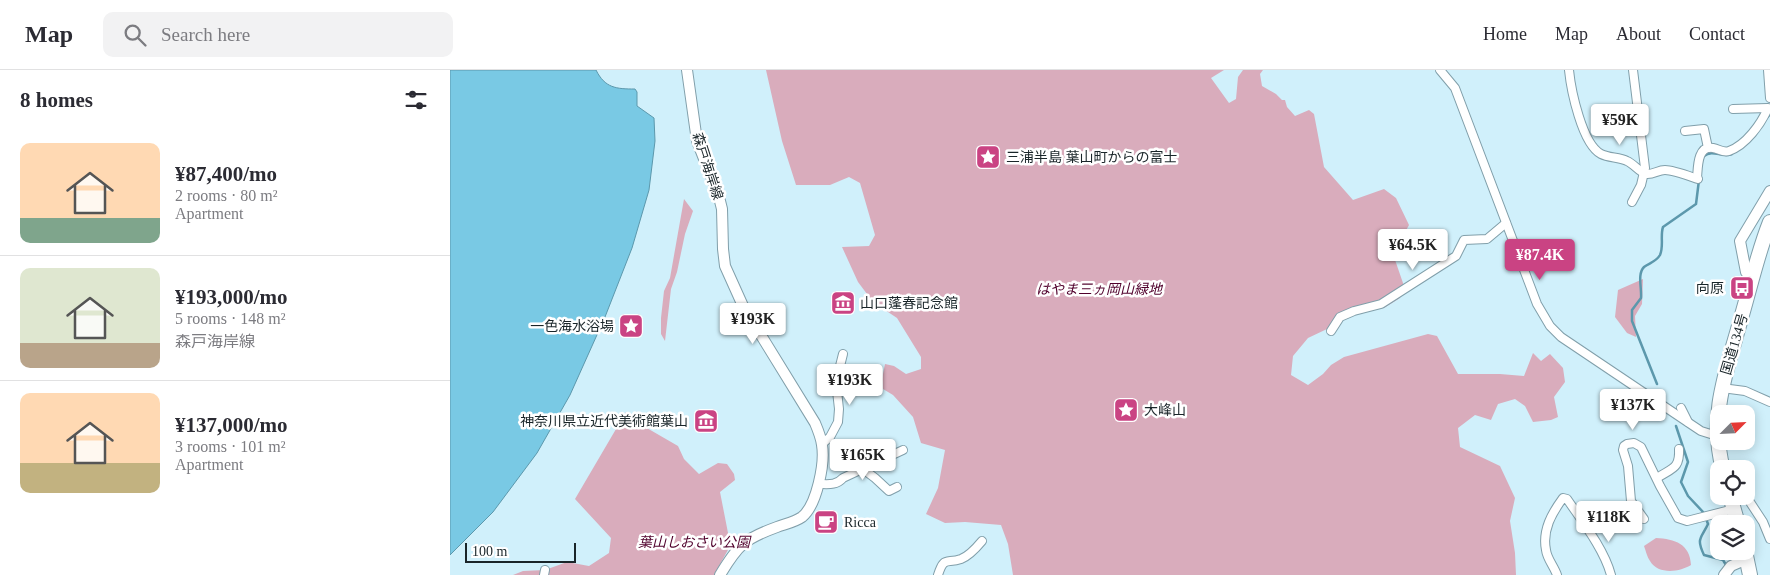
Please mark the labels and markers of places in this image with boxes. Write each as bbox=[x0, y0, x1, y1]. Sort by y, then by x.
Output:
pin: ¥59K bbox=[1590, 104, 1650, 146]
place icon: 三浦半島 葉山町からの富士 bbox=[975, 144, 1001, 170]
place label: 三浦半島 葉山町からの富士 bbox=[1006, 150, 1178, 165]
pin: ¥64.5K bbox=[1372, 228, 1454, 271]
pin: ¥87.4K bbox=[1499, 238, 1581, 281]
bus stop icon: 向原 bbox=[1729, 275, 1755, 301]
place label: 向原 bbox=[1696, 281, 1724, 296]
museum icon: 山口蓬春記念館 bbox=[830, 290, 856, 316]
place label: 山口蓬春記念館 bbox=[860, 296, 958, 311]
pin: ¥193K bbox=[718, 302, 788, 345]
place icon: 一色海水浴場 bbox=[618, 313, 644, 339]
place label: 一色海水浴場 bbox=[530, 319, 614, 334]
pin: ¥193K bbox=[815, 364, 885, 406]
pin: ¥137K bbox=[1598, 388, 1668, 431]
place icon: 大峰山 bbox=[1113, 397, 1139, 423]
place label: 大峰山 bbox=[1144, 402, 1186, 418]
museum icon: 神奈川県立近代美術館葉山 bbox=[693, 408, 719, 434]
place label: 神奈川県立近代美術館葉山 bbox=[520, 413, 688, 429]
pin: ¥165K bbox=[828, 438, 898, 481]
pin: ¥118K bbox=[1574, 500, 1644, 543]
cafe icon: Ricca bbox=[813, 509, 839, 535]
place label: Ricca bbox=[844, 515, 877, 530]

